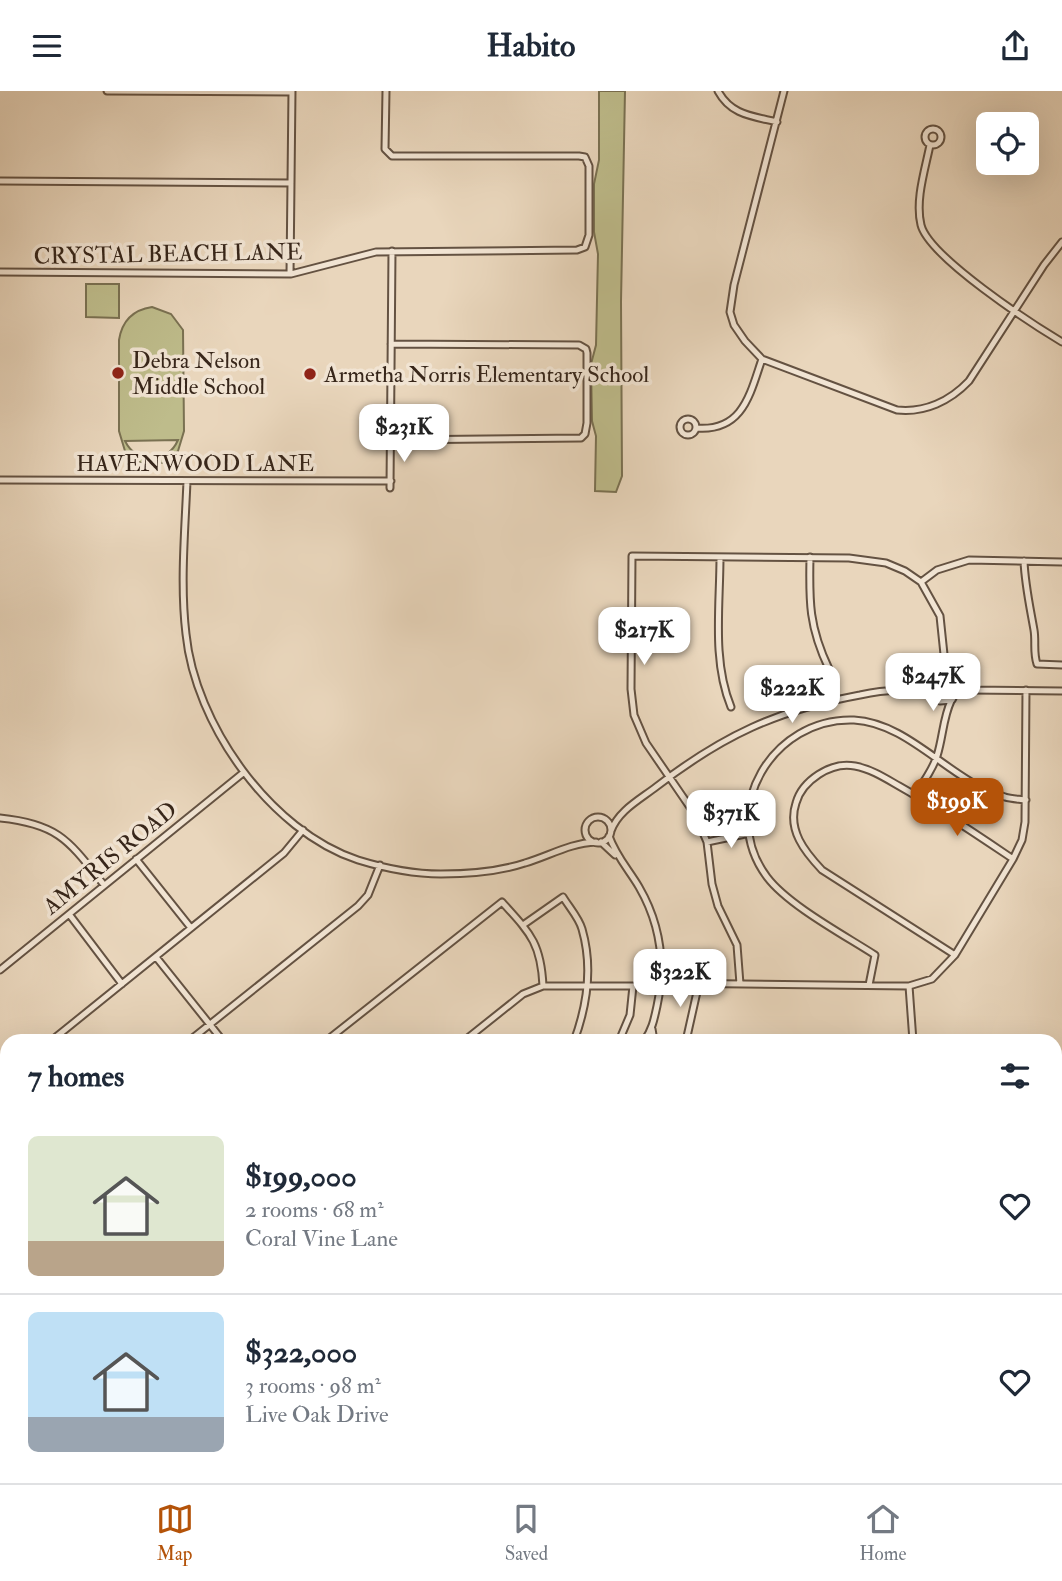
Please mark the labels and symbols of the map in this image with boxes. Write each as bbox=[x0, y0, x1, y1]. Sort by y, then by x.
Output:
street label: CRYSTAL BEACH LANE bbox=[33, 237, 303, 271]
place label: Debra Nelson Middle School bbox=[132, 346, 265, 401]
place label: Armetha Norris Elementary School bbox=[323, 360, 649, 389]
marker: Debra Nelson Middle School bbox=[110, 365, 126, 381]
marker: Armetha Norris Elementary School bbox=[302, 366, 318, 382]
pin: $231K bbox=[355, 405, 453, 464]
street label: HAVENWOOD LANE bbox=[76, 449, 314, 478]
pin: $217K bbox=[595, 607, 693, 667]
pin: $247K bbox=[884, 653, 982, 713]
pin: $222K bbox=[743, 665, 841, 725]
pin: $199K bbox=[908, 779, 1006, 838]
pin: $371K bbox=[682, 791, 780, 850]
street label: AMYRIS ROAD bbox=[36, 795, 183, 922]
pin: $322K bbox=[631, 949, 729, 1009]

